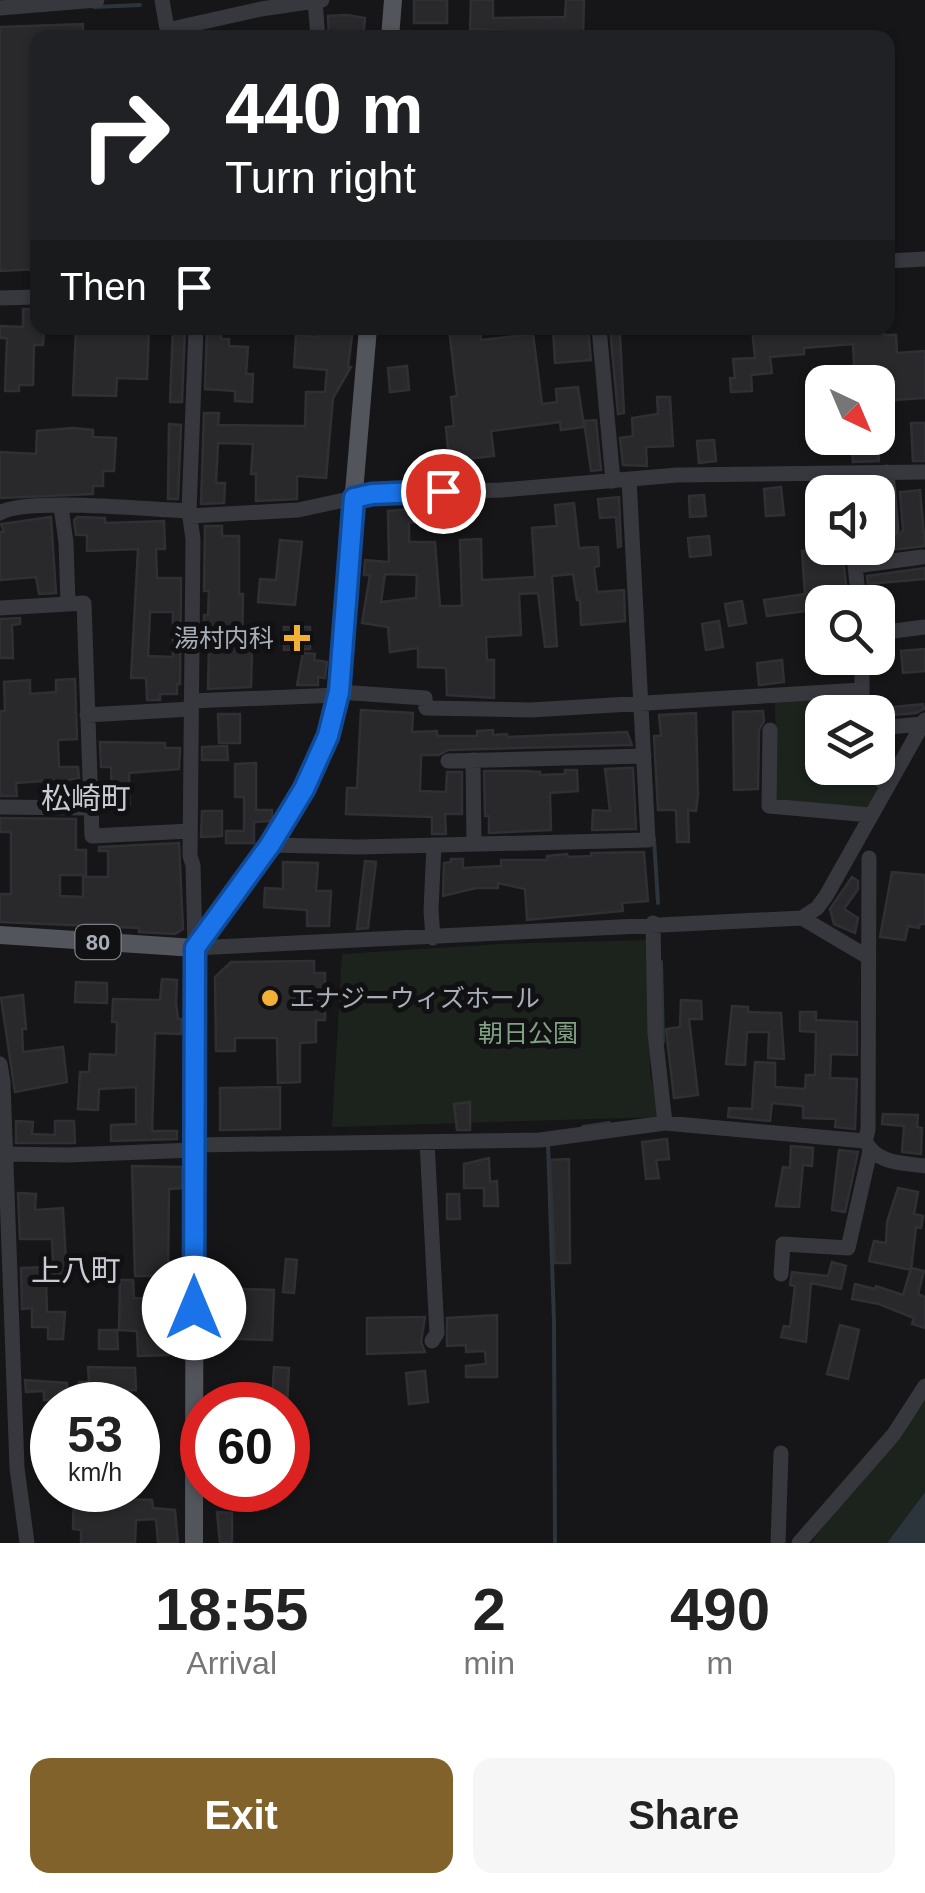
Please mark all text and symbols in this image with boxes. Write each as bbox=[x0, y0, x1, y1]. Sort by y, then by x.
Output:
icon: right bbox=[60, 70, 190, 200]
text: 440 m bbox=[225, 70, 423, 148]
text: Turn right bbox=[225, 152, 416, 203]
icon: arrive bbox=[167, 260, 222, 315]
text: Then bbox=[60, 266, 147, 308]
north arrow bbox=[805, 365, 895, 455]
map controls bbox=[805, 365, 895, 785]
pin bbox=[401, 449, 486, 534]
icon: arrive bbox=[416, 464, 471, 519]
button: sound bbox=[805, 475, 895, 565]
button: search bbox=[805, 585, 895, 675]
place label: 湯村内科 bbox=[174, 624, 274, 652]
marker: 湯村内科 bbox=[284, 625, 310, 651]
button: layers bbox=[805, 695, 895, 785]
district label: 松崎町 bbox=[41, 782, 131, 815]
road number: 80 bbox=[76, 925, 120, 959]
place label: エナジーウィズホール bbox=[290, 984, 540, 1012]
marker: エナジーウィズホール bbox=[259, 987, 281, 1009]
park label: 朝日公園 bbox=[478, 1019, 578, 1047]
district label: 上八町 bbox=[31, 1254, 121, 1287]
position arrow bbox=[142, 1256, 246, 1360]
speed limit sign: 60 bbox=[180, 1382, 310, 1512]
text: 53 bbox=[67, 1407, 123, 1463]
text: km/h bbox=[68, 1458, 122, 1486]
text: 18:55 bbox=[155, 1576, 308, 1643]
text: 2 bbox=[472, 1576, 506, 1643]
text: 490 bbox=[670, 1576, 770, 1643]
text: Arrival bbox=[186, 1645, 277, 1681]
text: min bbox=[463, 1645, 515, 1681]
text: m bbox=[707, 1645, 733, 1681]
button: Exit bbox=[30, 1758, 453, 1873]
button: Share bbox=[473, 1758, 895, 1873]

